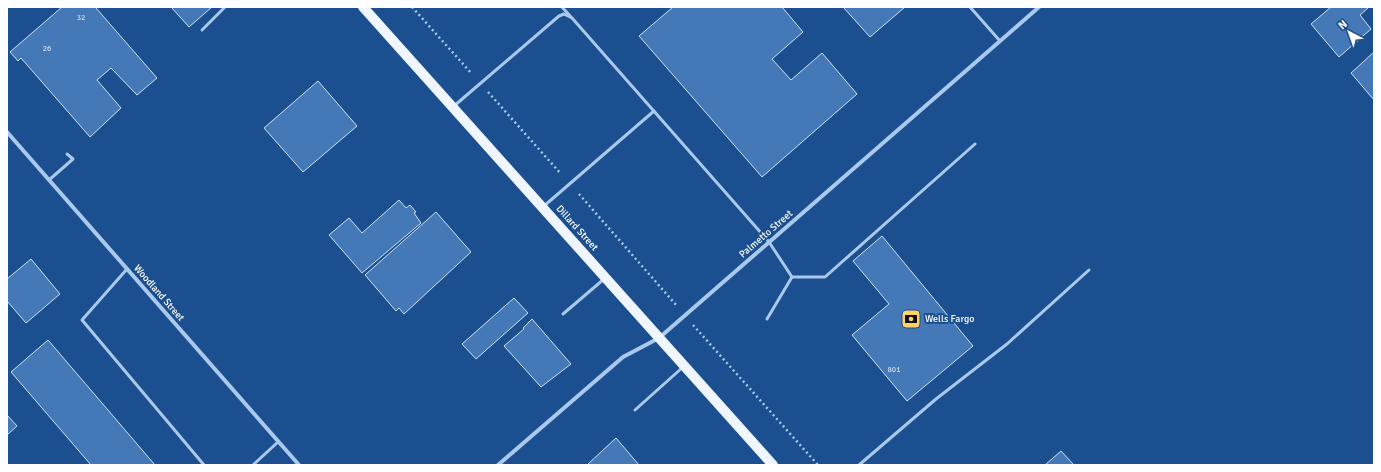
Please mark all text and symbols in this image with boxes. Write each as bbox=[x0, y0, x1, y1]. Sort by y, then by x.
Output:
house number: 32 bbox=[77, 12, 85, 22]
north arrow bbox=[1329, 12, 1369, 52]
text: N bbox=[1336, 17, 1350, 32]
house number: 26 bbox=[43, 43, 51, 53]
street label: Dillard Street bbox=[553, 203, 601, 254]
street label: Palmetto Street bbox=[737, 207, 796, 260]
street label: Woodland Street bbox=[131, 262, 187, 324]
bank icon: Wells Fargo bbox=[900, 308, 922, 330]
place label: Wells Fargo bbox=[925, 313, 974, 325]
house number: 801 bbox=[888, 364, 900, 374]

